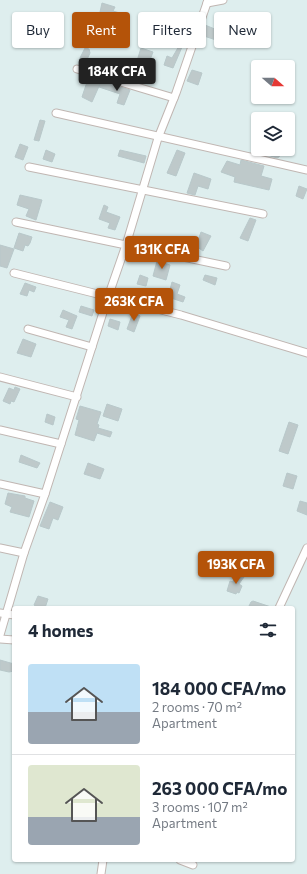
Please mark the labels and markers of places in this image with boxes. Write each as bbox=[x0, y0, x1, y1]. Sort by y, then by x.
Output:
pin: 184K CFA bbox=[76, 58, 158, 92]
pin: 131K CFA bbox=[121, 236, 203, 270]
pin: 263K CFA bbox=[93, 288, 175, 322]
pin: 193K CFA bbox=[195, 551, 277, 585]

